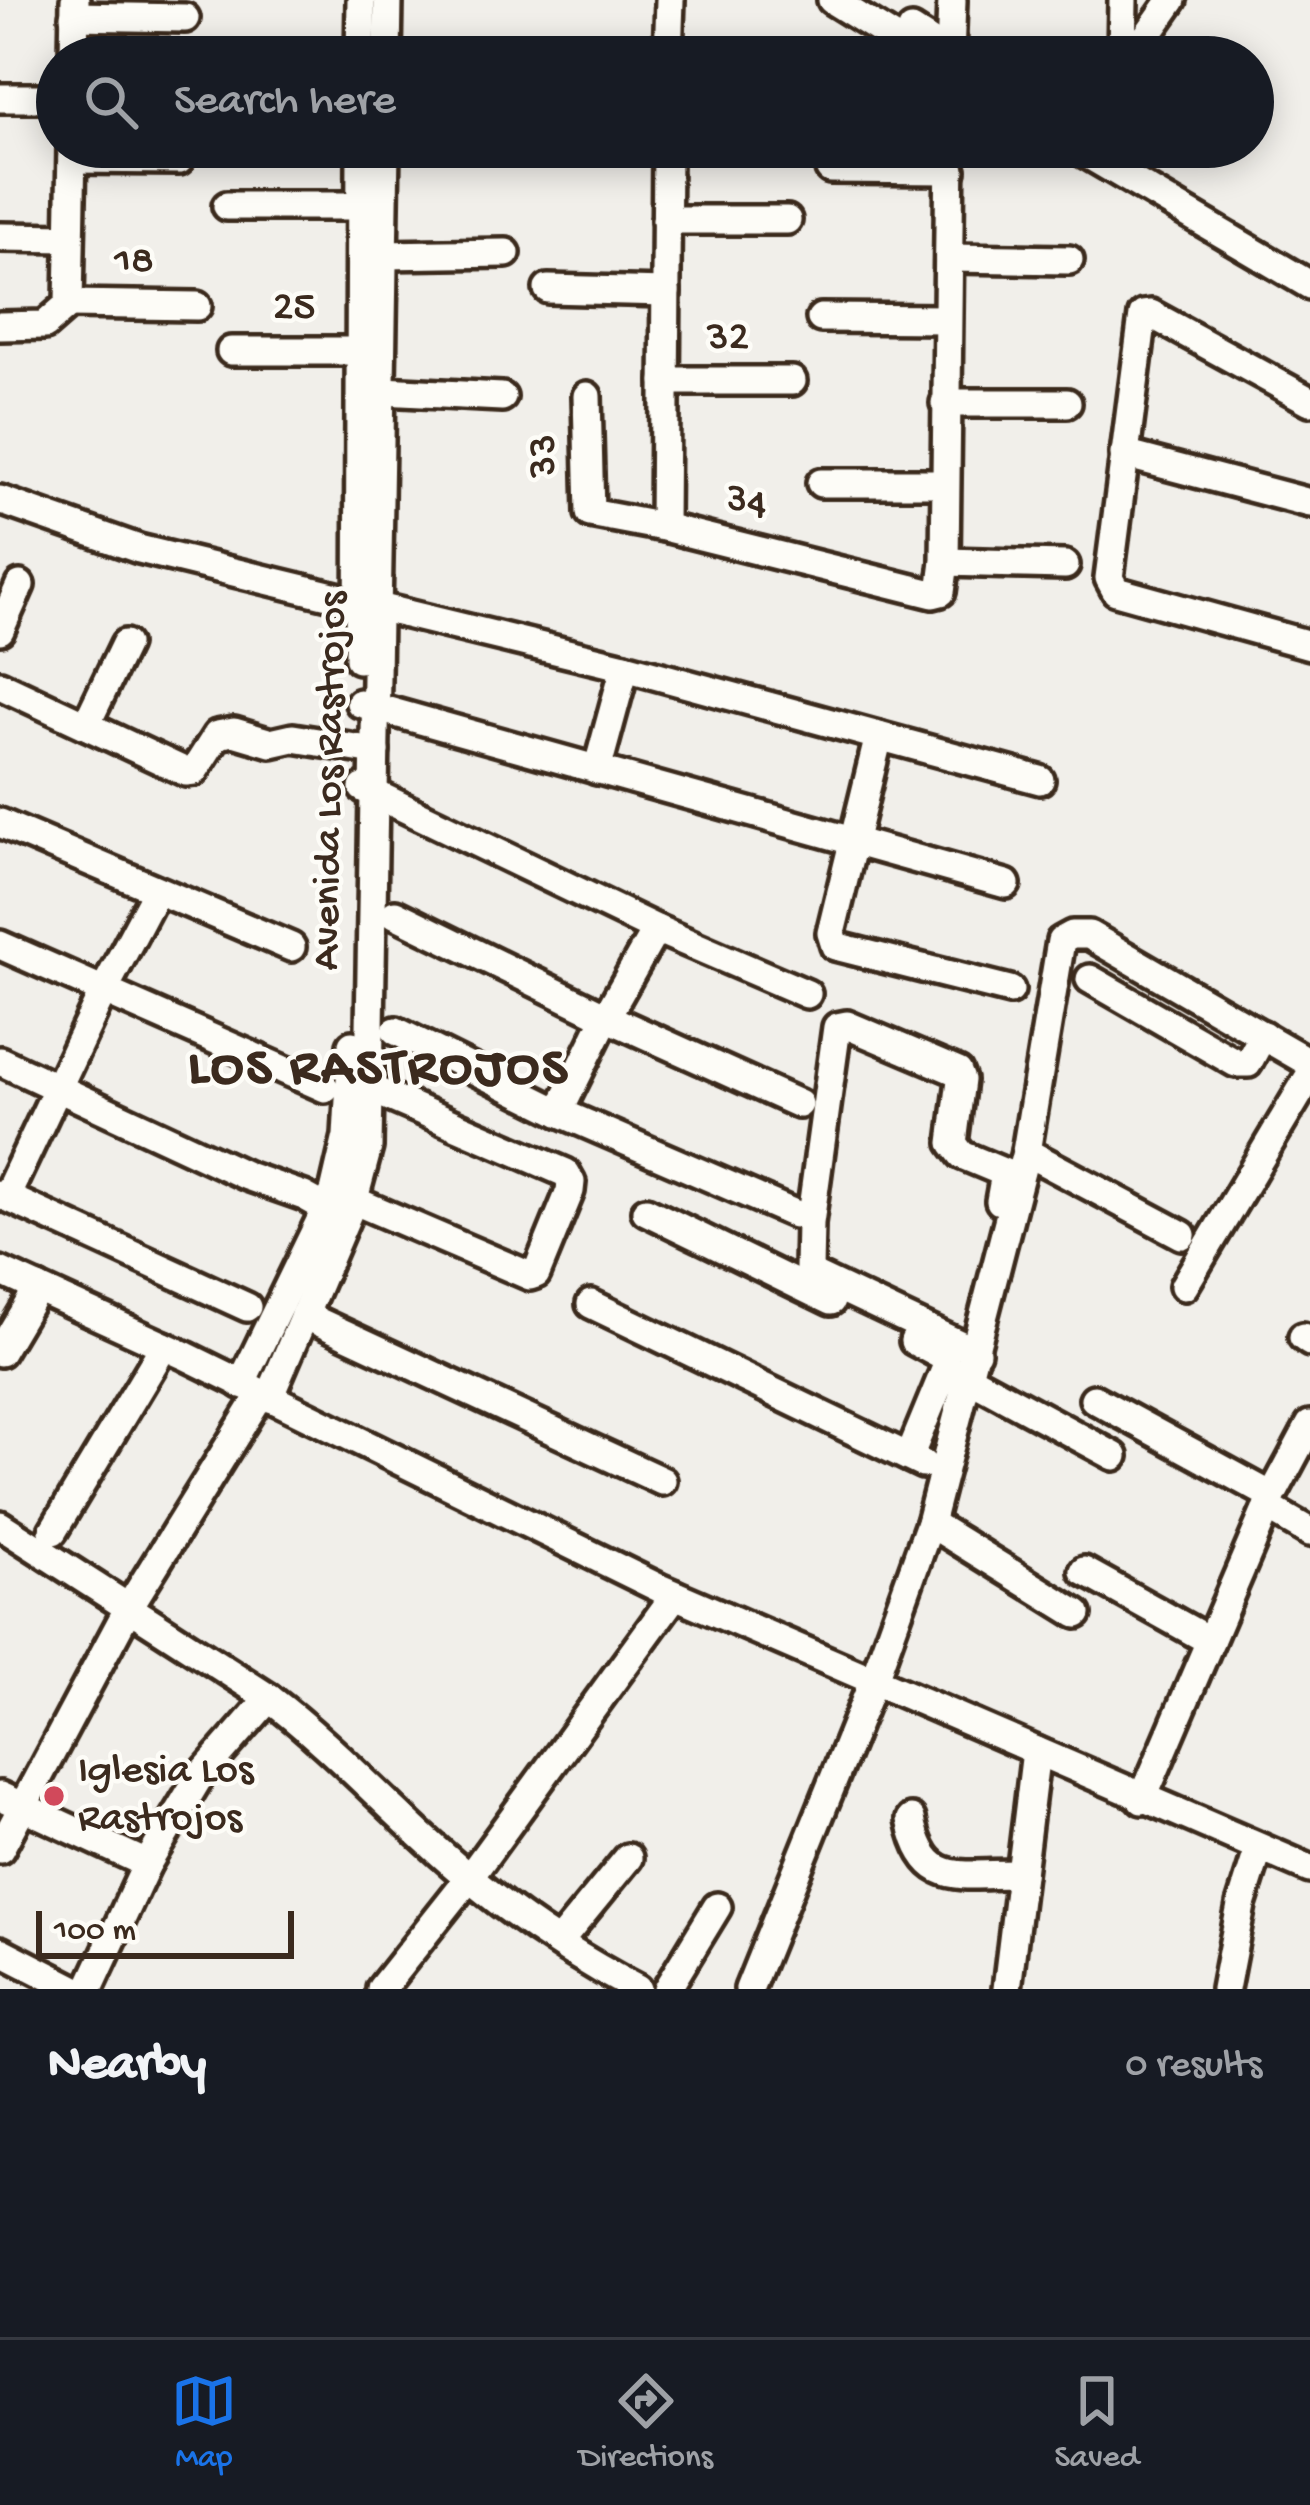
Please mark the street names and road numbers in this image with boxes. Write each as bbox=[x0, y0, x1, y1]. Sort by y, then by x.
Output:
street label: 18 bbox=[113, 238, 154, 288]
street label: 25 bbox=[273, 285, 315, 334]
street label: 32 bbox=[706, 315, 749, 364]
street label: 33 bbox=[521, 434, 570, 479]
street label: 34 bbox=[719, 475, 772, 533]
street label: Avenida Los Rastrojos bbox=[304, 590, 360, 971]

